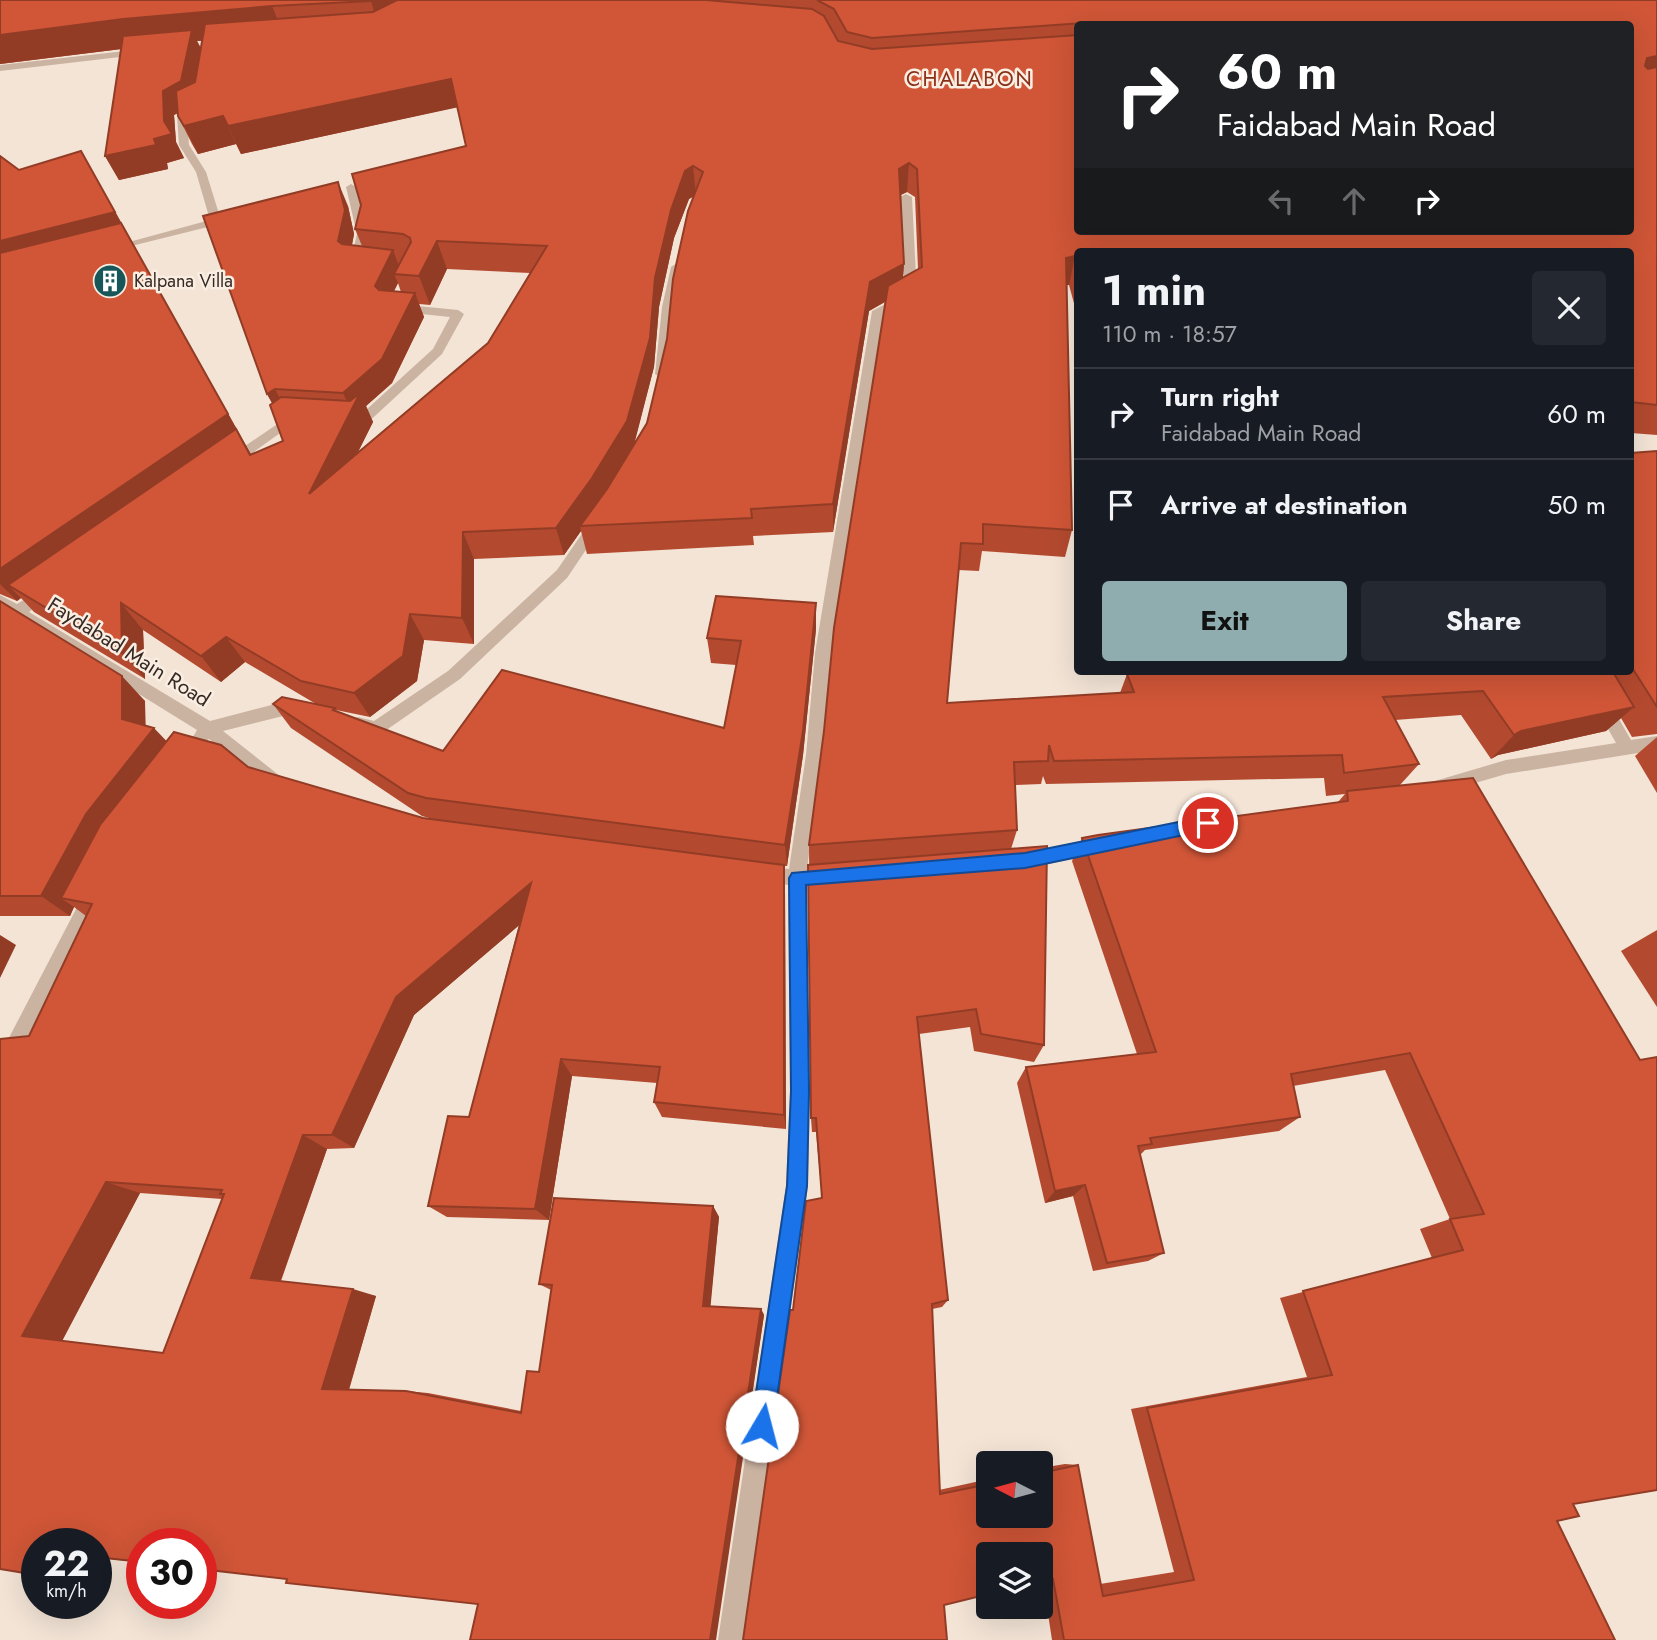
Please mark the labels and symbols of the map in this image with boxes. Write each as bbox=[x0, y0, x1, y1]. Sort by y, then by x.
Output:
district label: CHALABON bbox=[906, 64, 1034, 94]
building icon: Kalpana Villa bbox=[91, 262, 129, 300]
place label: Kalpana Villa bbox=[134, 268, 233, 294]
street label: Faydabad Main Road bbox=[42, 590, 216, 714]
pin bbox=[1178, 793, 1238, 853]
position arrow bbox=[725, 1389, 799, 1463]
north arrow bbox=[976, 1451, 1054, 1528]
speed limit sign: 30 bbox=[126, 1528, 217, 1619]

